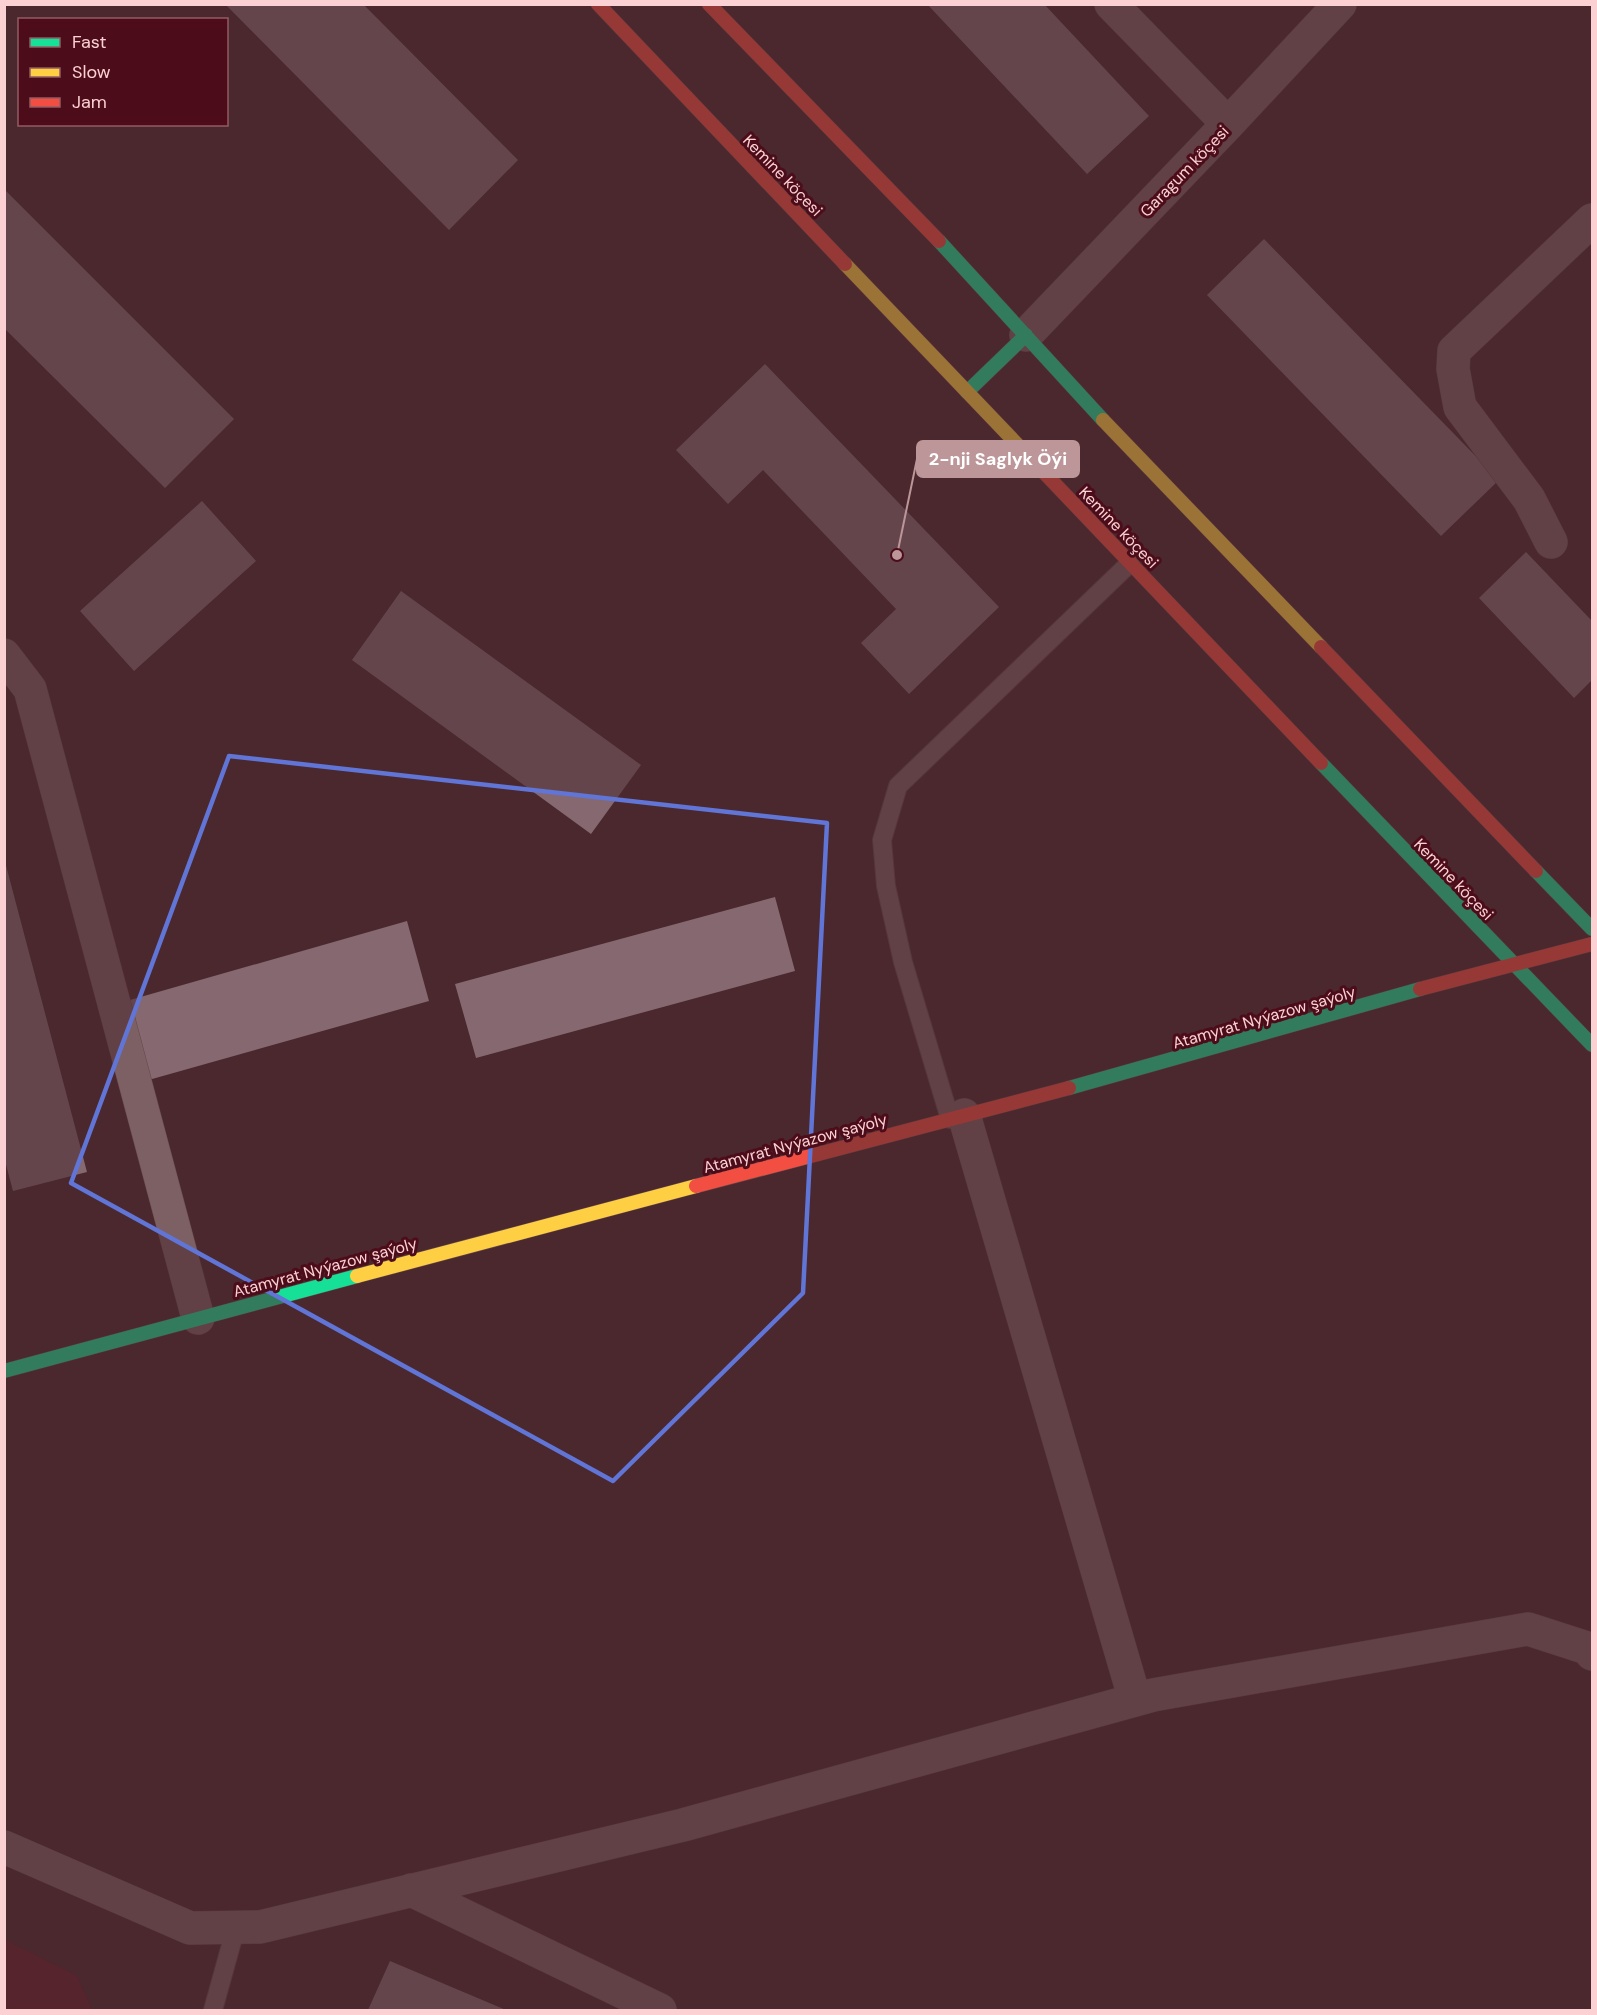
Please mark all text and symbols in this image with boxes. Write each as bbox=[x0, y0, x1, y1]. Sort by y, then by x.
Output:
legend bbox=[18, 18, 228, 126]
text: Fast bbox=[72, 30, 107, 54]
text: Slow bbox=[72, 60, 111, 84]
text: Jam bbox=[72, 90, 107, 114]
street label: Garagum köçesi bbox=[1135, 121, 1233, 221]
street label: Kemine köçesi bbox=[738, 130, 827, 221]
callout: 2-nji Saglyk Öýi bbox=[917, 441, 1079, 477]
text: 2-nji Saglyk Öýi bbox=[929, 447, 1067, 471]
street label: Kemine köçesi bbox=[1074, 482, 1163, 573]
street label: Kemine köçesi bbox=[1409, 834, 1498, 925]
street label: Atamyrat Nyýazow şaýoly bbox=[1170, 981, 1358, 1054]
street label: Atamyrat Nyýazow şaýoly bbox=[701, 1109, 889, 1178]
street label: Atamyrat Nyýazow şaýoly bbox=[231, 1233, 419, 1302]

